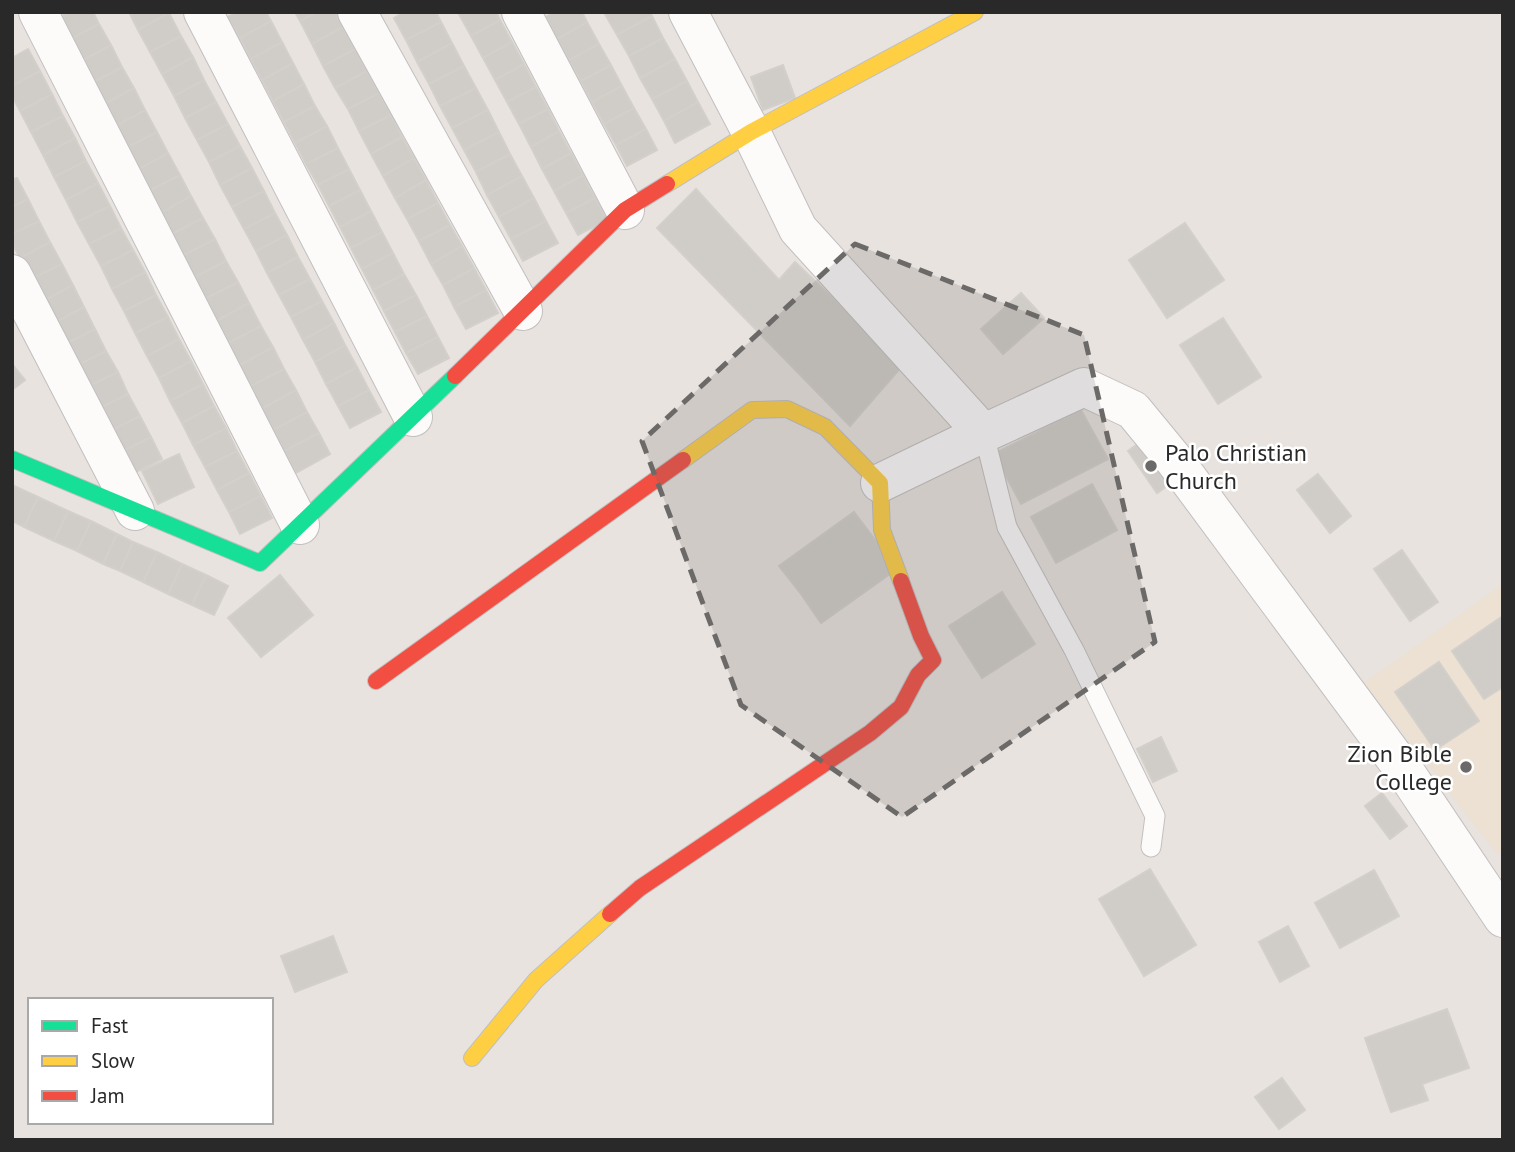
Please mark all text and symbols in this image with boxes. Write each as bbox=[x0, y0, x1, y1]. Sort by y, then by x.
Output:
place label: Palo Christian Church bbox=[1165, 437, 1307, 496]
marker: Palo Christian Church bbox=[1143, 458, 1159, 474]
place label: Zion Bible College bbox=[1347, 738, 1452, 797]
marker: Zion Bible College bbox=[1458, 759, 1474, 775]
legend bbox=[28, 998, 273, 1124]
text: Fast bbox=[91, 1012, 128, 1039]
text: Slow bbox=[91, 1047, 135, 1074]
text: Jam bbox=[90, 1082, 125, 1109]

